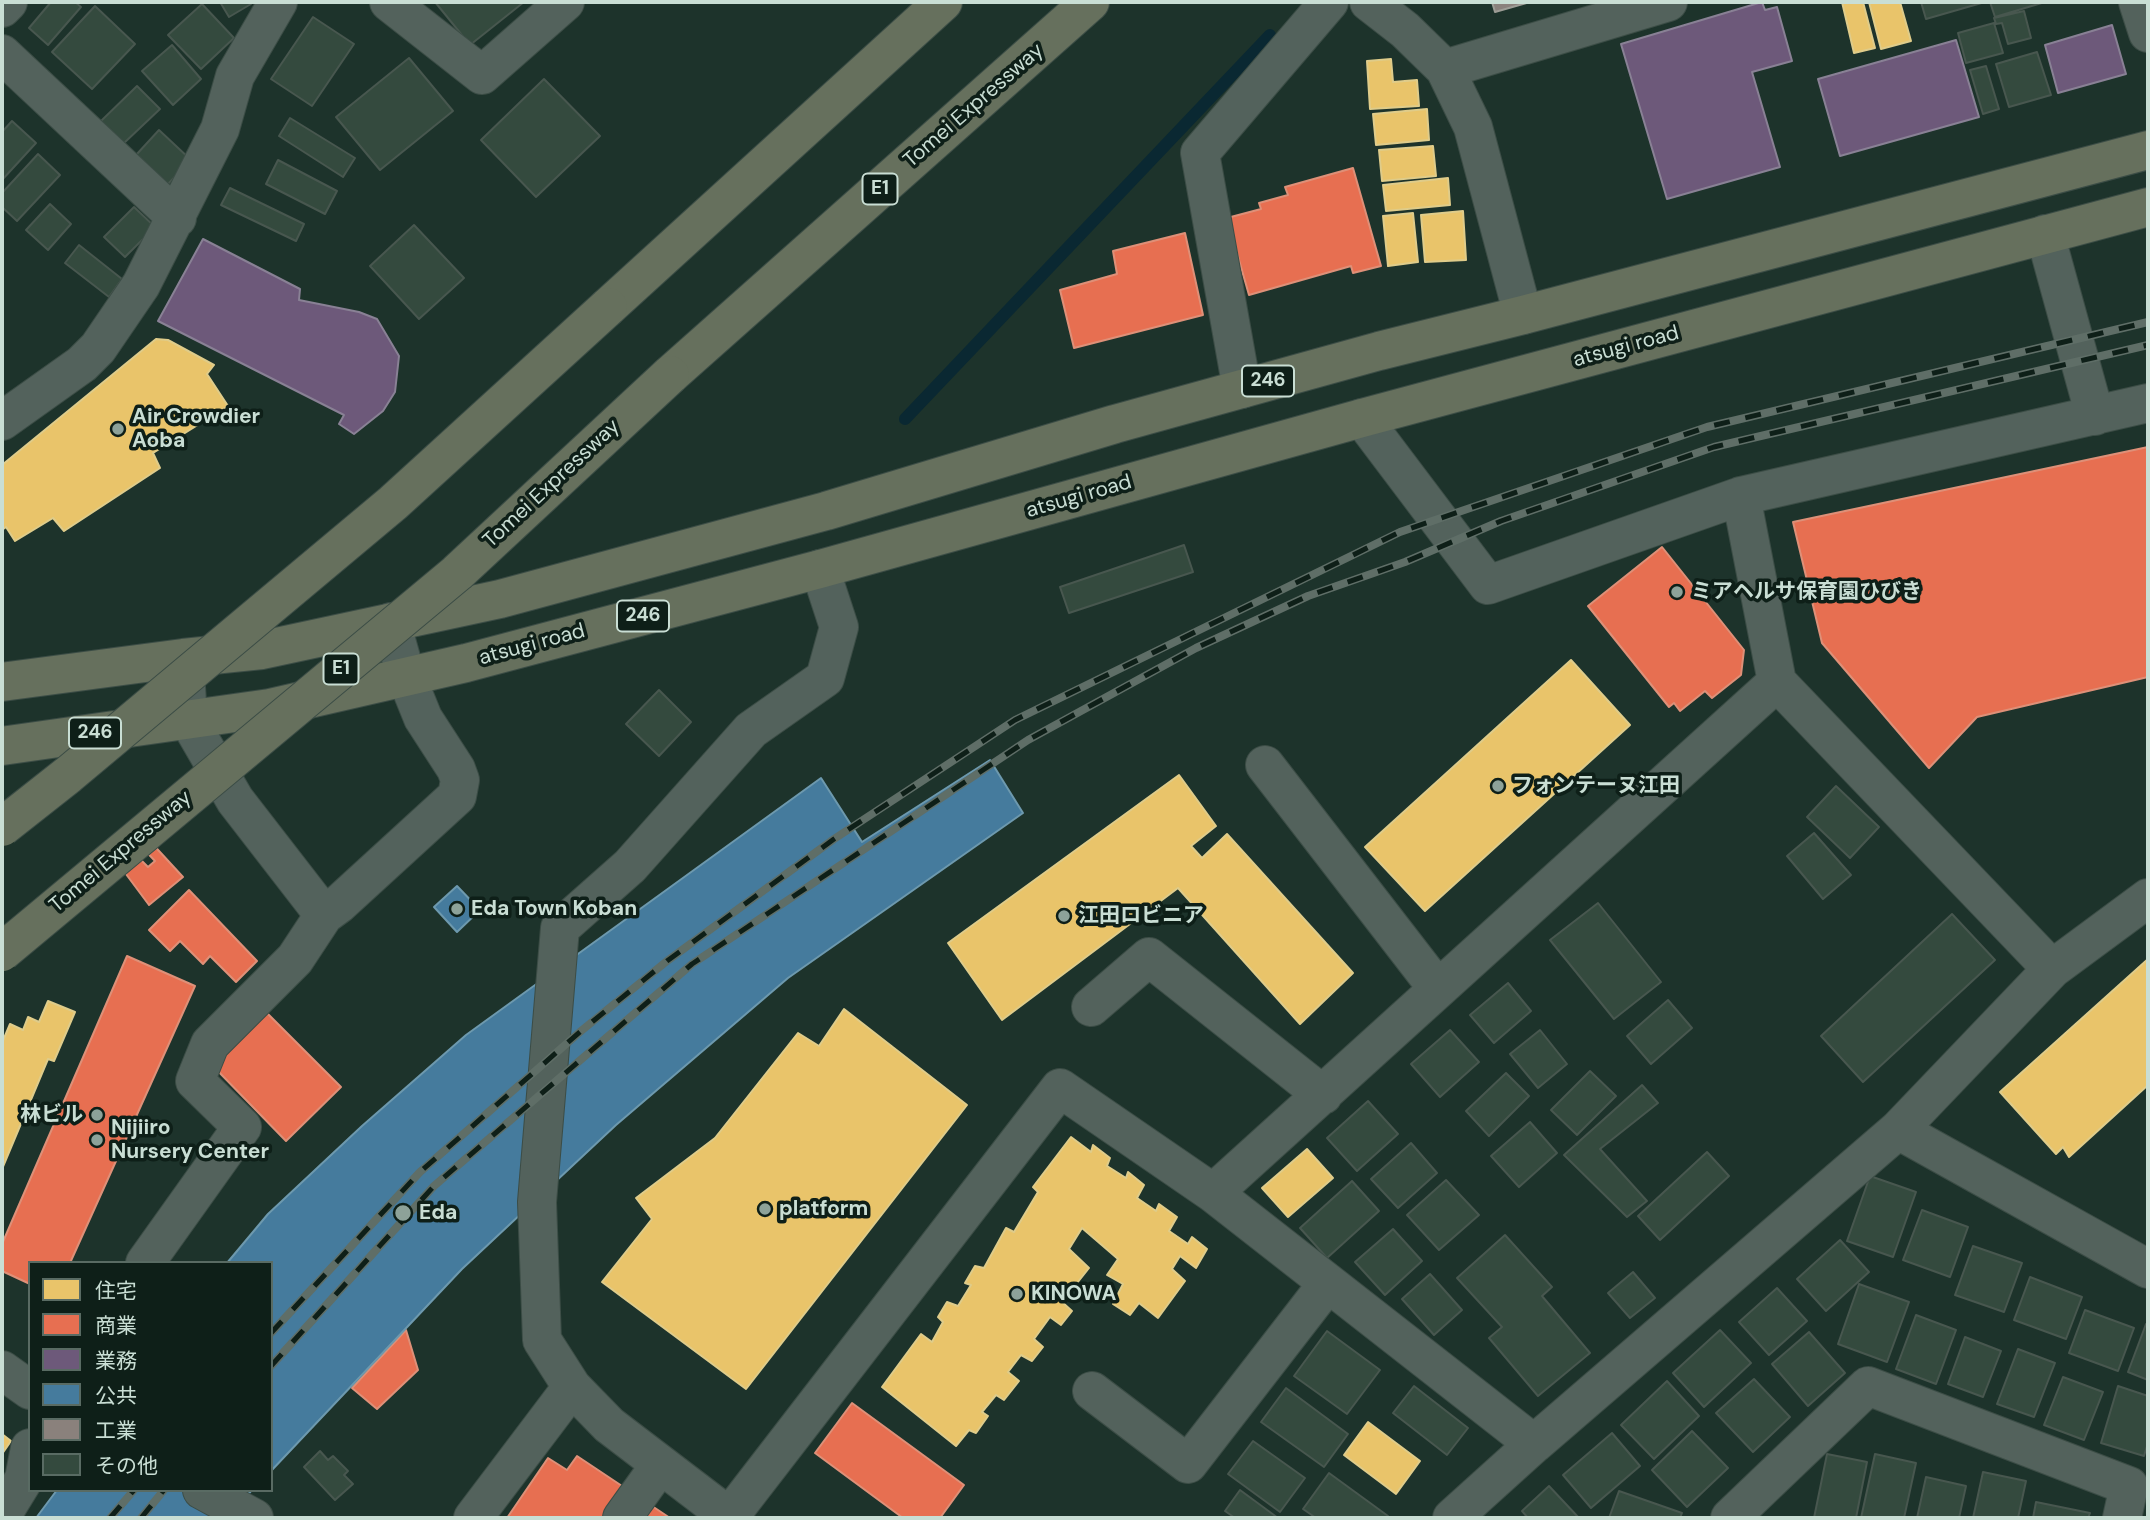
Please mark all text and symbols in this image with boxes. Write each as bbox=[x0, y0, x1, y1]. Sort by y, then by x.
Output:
street label: Tomei Expressway bbox=[899, 38, 1049, 174]
road number: E1 bbox=[862, 174, 898, 204]
street label: atsugi road bbox=[1570, 321, 1682, 373]
road number: 246 bbox=[1242, 366, 1294, 396]
place label: Air Crowdier Aoba bbox=[132, 404, 260, 454]
street label: Tomei Expressway bbox=[479, 414, 625, 554]
marker: Air Crowdier Aoba bbox=[110, 421, 126, 437]
street label: atsugi road bbox=[1023, 470, 1135, 524]
place label: ミアヘルサ保育園ひびき bbox=[1691, 579, 1922, 605]
marker: ミアヘルサ保育園ひびき bbox=[1669, 584, 1685, 600]
road number: 246 bbox=[617, 600, 669, 632]
street label: atsugi road bbox=[476, 619, 588, 671]
road number: E1 bbox=[324, 654, 358, 684]
road number: 246 bbox=[69, 718, 121, 748]
place label: フォンテーヌ江田 bbox=[1512, 773, 1680, 799]
marker: フォンテーヌ江田 bbox=[1490, 778, 1506, 794]
street label: Tomei Expressway bbox=[45, 785, 197, 919]
place label: Eda Town Koban bbox=[471, 896, 637, 922]
marker: Eda Town Koban bbox=[449, 901, 465, 917]
place label: 江田ロビニア bbox=[1078, 903, 1204, 929]
marker: 江田ロビニア bbox=[1056, 908, 1072, 924]
place label: 林ビル bbox=[20, 1102, 83, 1128]
marker: 林ビル bbox=[89, 1107, 105, 1123]
place label: Nijiiro Nursery Center bbox=[111, 1115, 269, 1165]
marker: Nijiiro Nursery Center bbox=[89, 1132, 105, 1148]
place label: platform bbox=[779, 1196, 868, 1222]
place label: Eda bbox=[419, 1200, 457, 1226]
marker: platform bbox=[757, 1201, 773, 1217]
marker: Eda bbox=[393, 1203, 413, 1223]
legend bbox=[28, 1261, 273, 1492]
text: 住宅 bbox=[95, 1277, 137, 1305]
place label: KINOWA bbox=[1031, 1281, 1116, 1307]
marker: KINOWA bbox=[1009, 1286, 1025, 1302]
text: 商業 bbox=[95, 1312, 137, 1340]
text: 業務 bbox=[95, 1347, 137, 1375]
text: 公共 bbox=[95, 1382, 137, 1410]
text: 工業 bbox=[95, 1417, 137, 1445]
text: その他 bbox=[95, 1452, 158, 1480]

